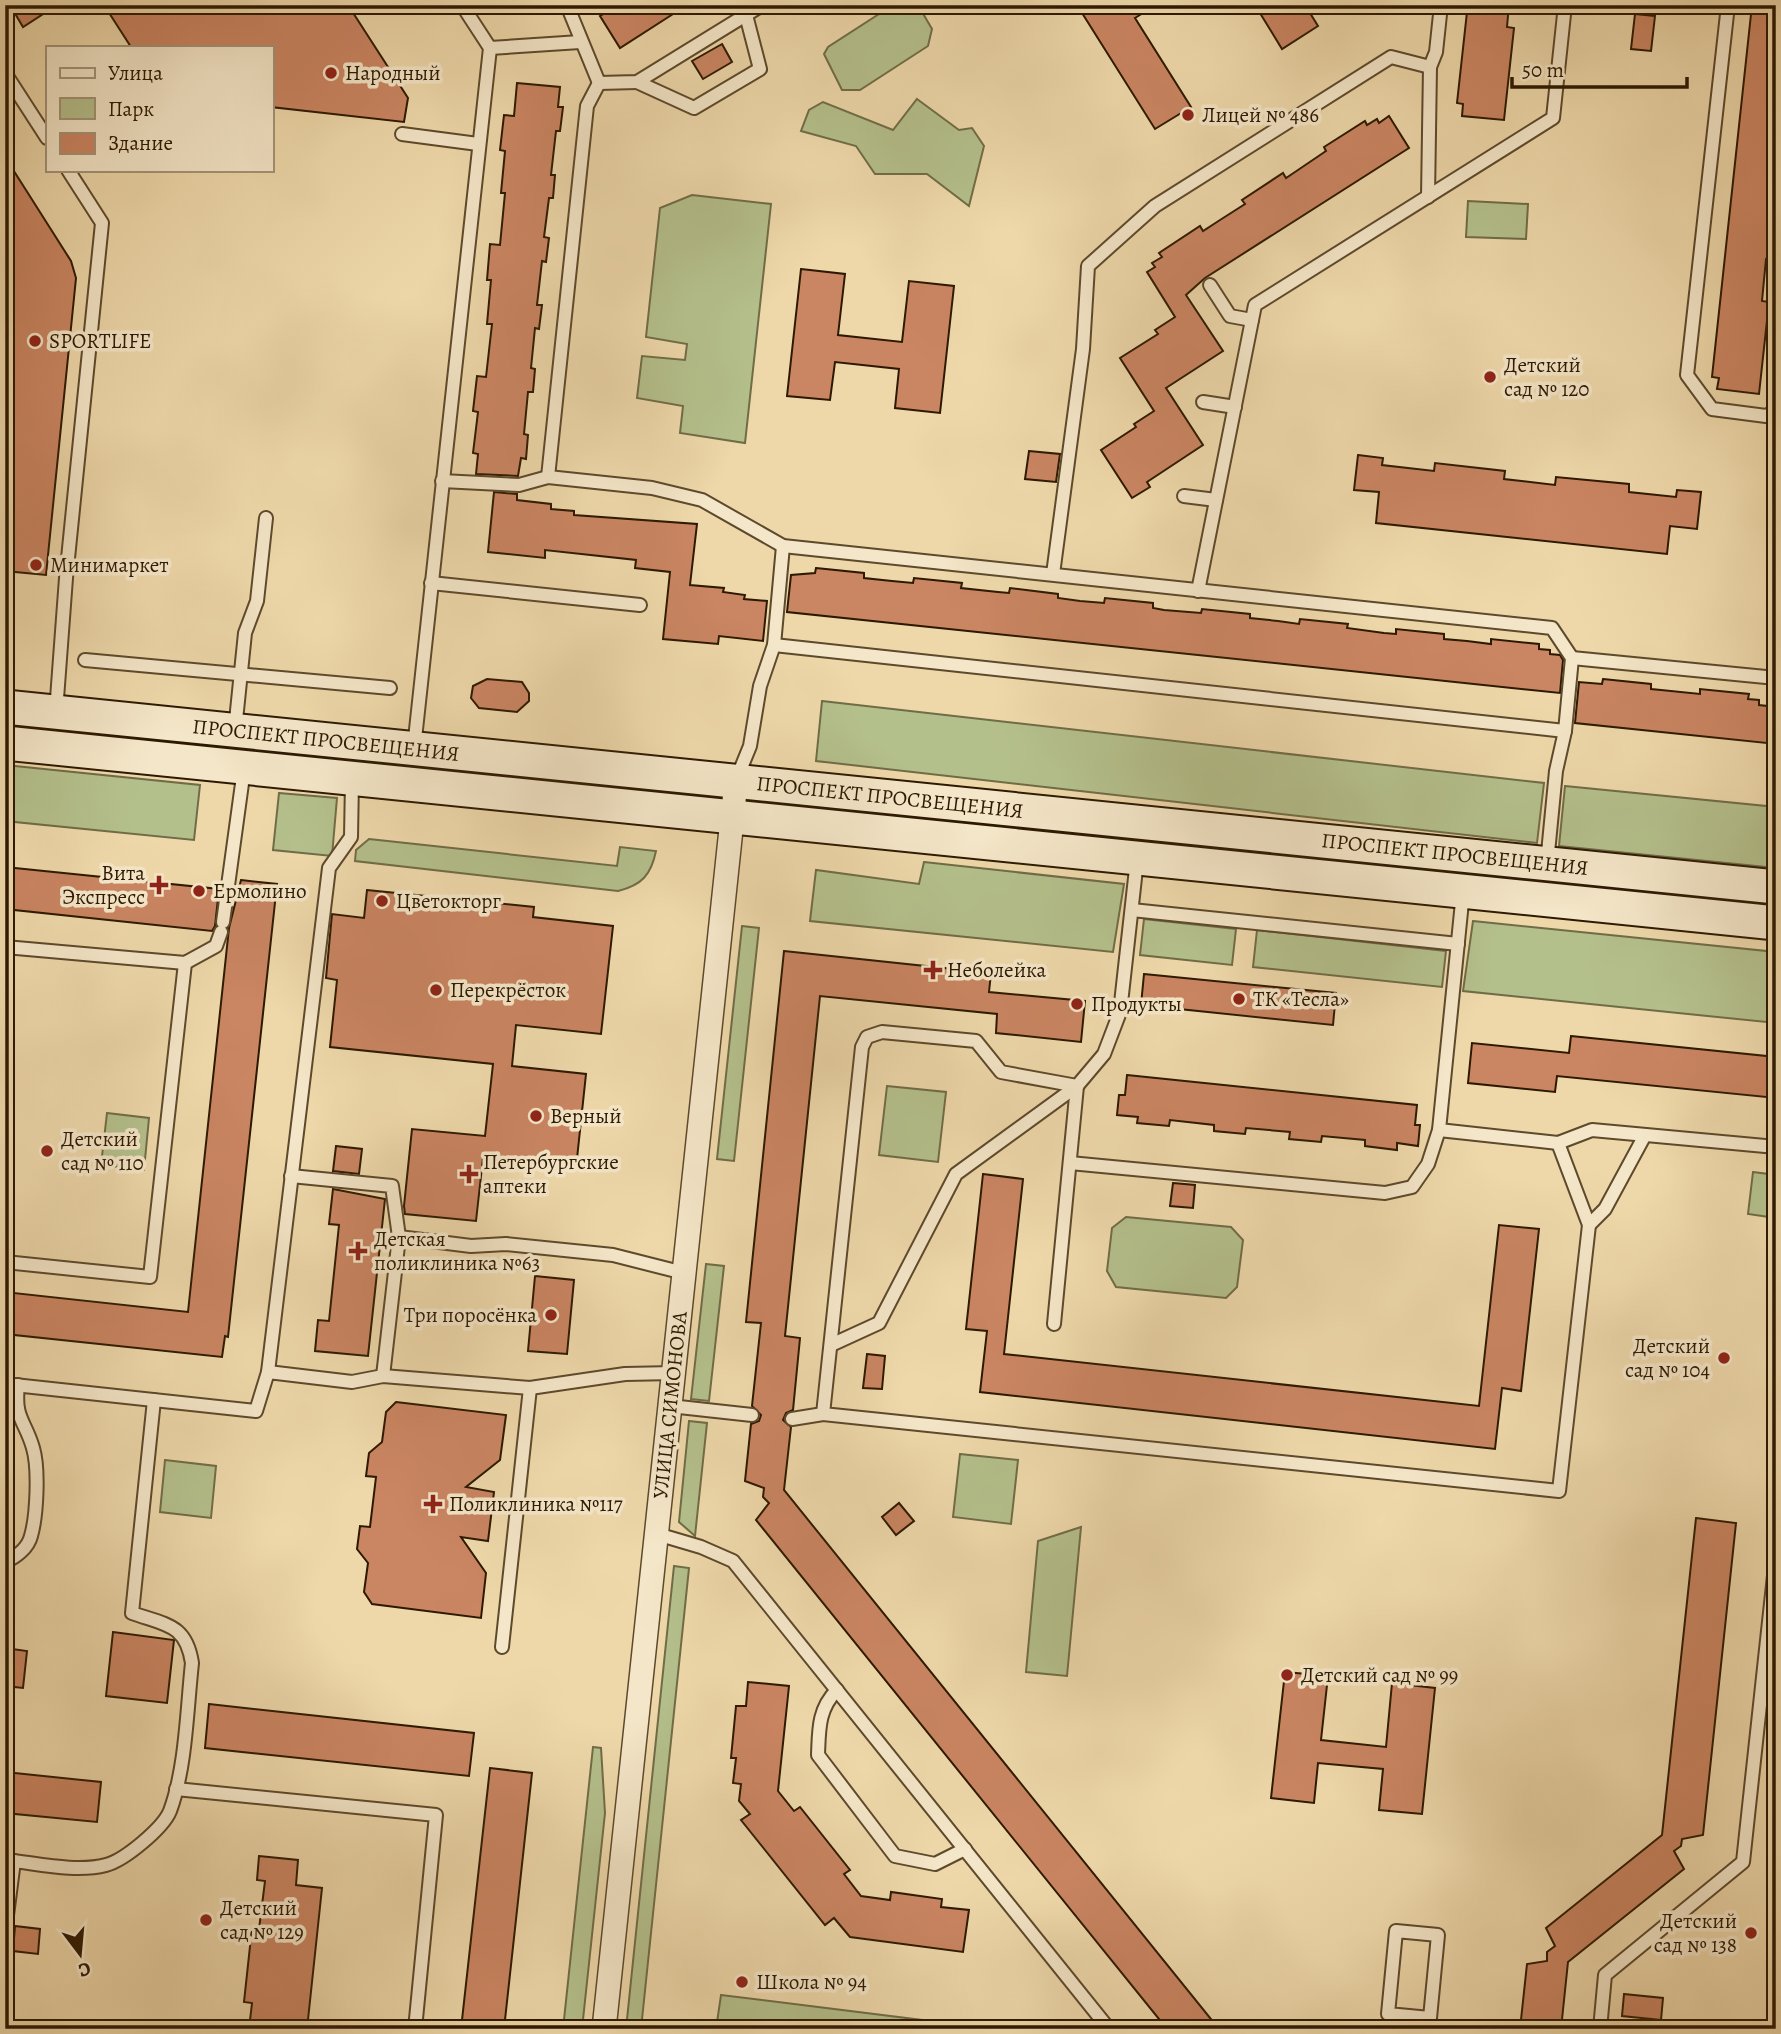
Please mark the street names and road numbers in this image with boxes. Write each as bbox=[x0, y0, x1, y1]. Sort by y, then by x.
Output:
street label: ПРОСПЕКТ ПРОСВЕЩЕНИЯ bbox=[191, 712, 461, 768]
street label: ПРОСПЕКТ ПРОСВЕЩЕНИЯ bbox=[755, 769, 1025, 825]
street label: ПРОСПЕКТ ПРОСВЕЩЕНИЯ bbox=[1320, 826, 1590, 882]
street label: УЛИЦА СИМОНОВА bbox=[646, 1309, 694, 1500]

